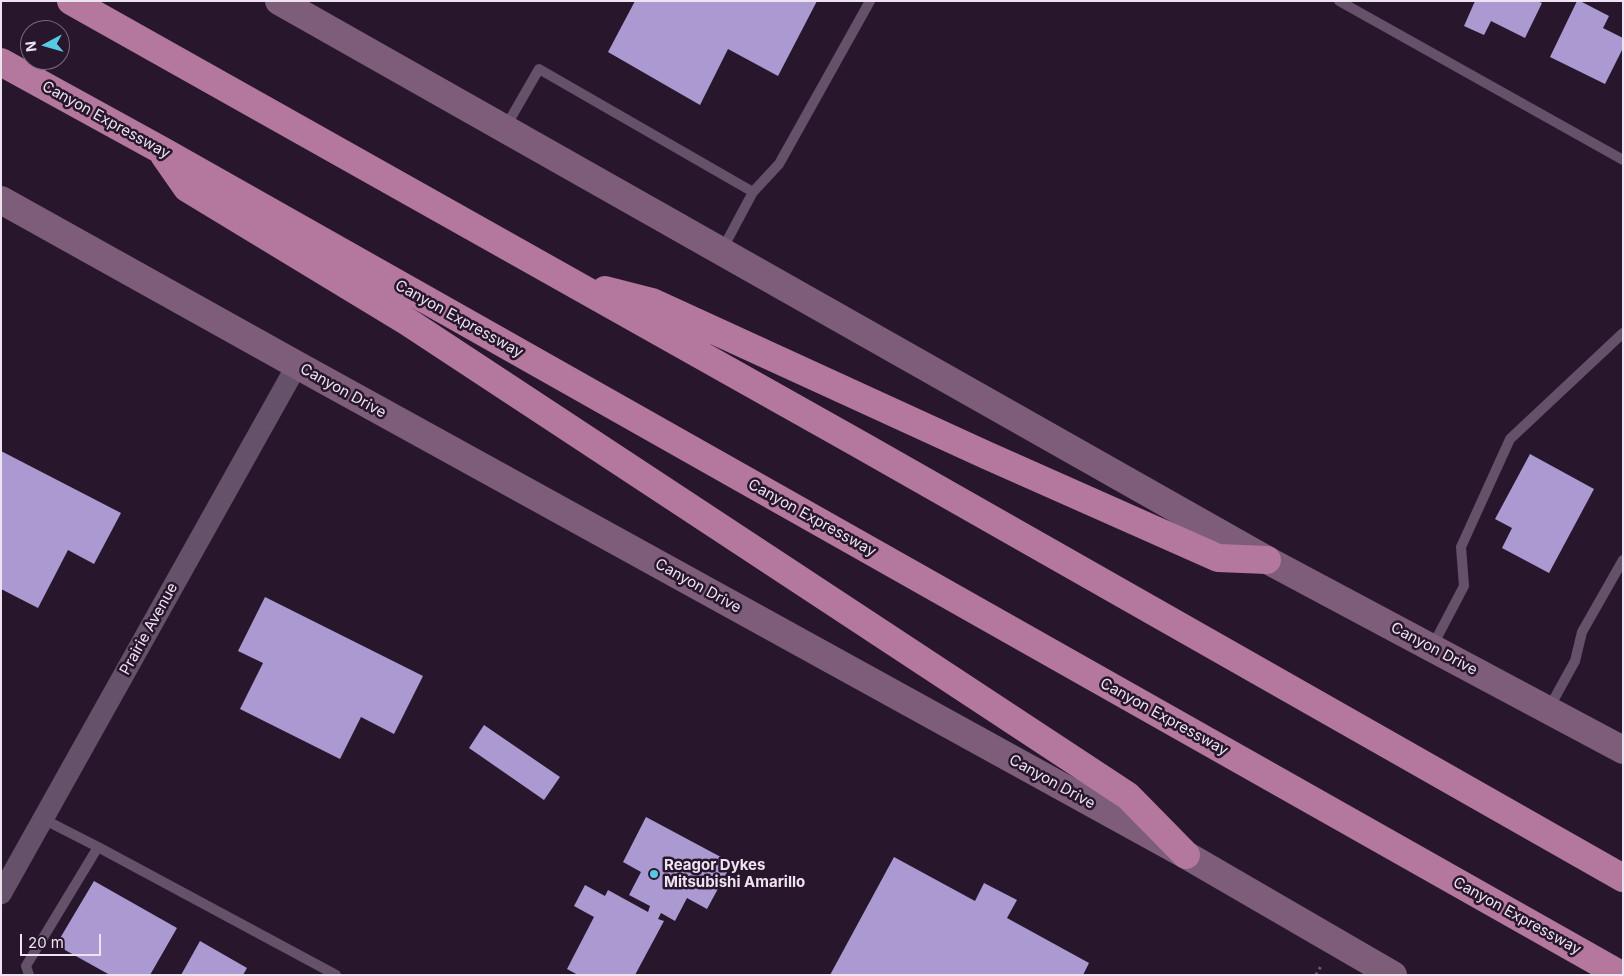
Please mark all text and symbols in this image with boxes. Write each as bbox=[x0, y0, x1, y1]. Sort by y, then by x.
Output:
north arrow bbox=[20, 20, 70, 70]
text: N bbox=[22, 40, 40, 53]
street label: Canyon Expressway bbox=[39, 77, 173, 163]
street label: Canyon Expressway bbox=[392, 276, 526, 362]
street label: Canyon Drive bbox=[297, 360, 389, 422]
street label: Canyon Expressway bbox=[745, 475, 879, 561]
street label: Canyon Drive bbox=[652, 555, 744, 617]
street label: Prairie Avenue bbox=[116, 580, 182, 678]
street label: Canyon Drive bbox=[1388, 619, 1480, 679]
street label: Canyon Expressway bbox=[1097, 674, 1231, 760]
street label: Canyon Drive bbox=[1006, 751, 1098, 813]
place label: Reagor Dykes Mitsubishi Amarillo bbox=[664, 856, 805, 891]
marker: Reagor Dykes Mitsubishi Amarillo bbox=[648, 868, 660, 880]
street label: Canyon Expressway bbox=[1450, 873, 1584, 959]
scale bar bbox=[22, 924, 104, 956]
text: 20 m bbox=[28, 933, 64, 952]

